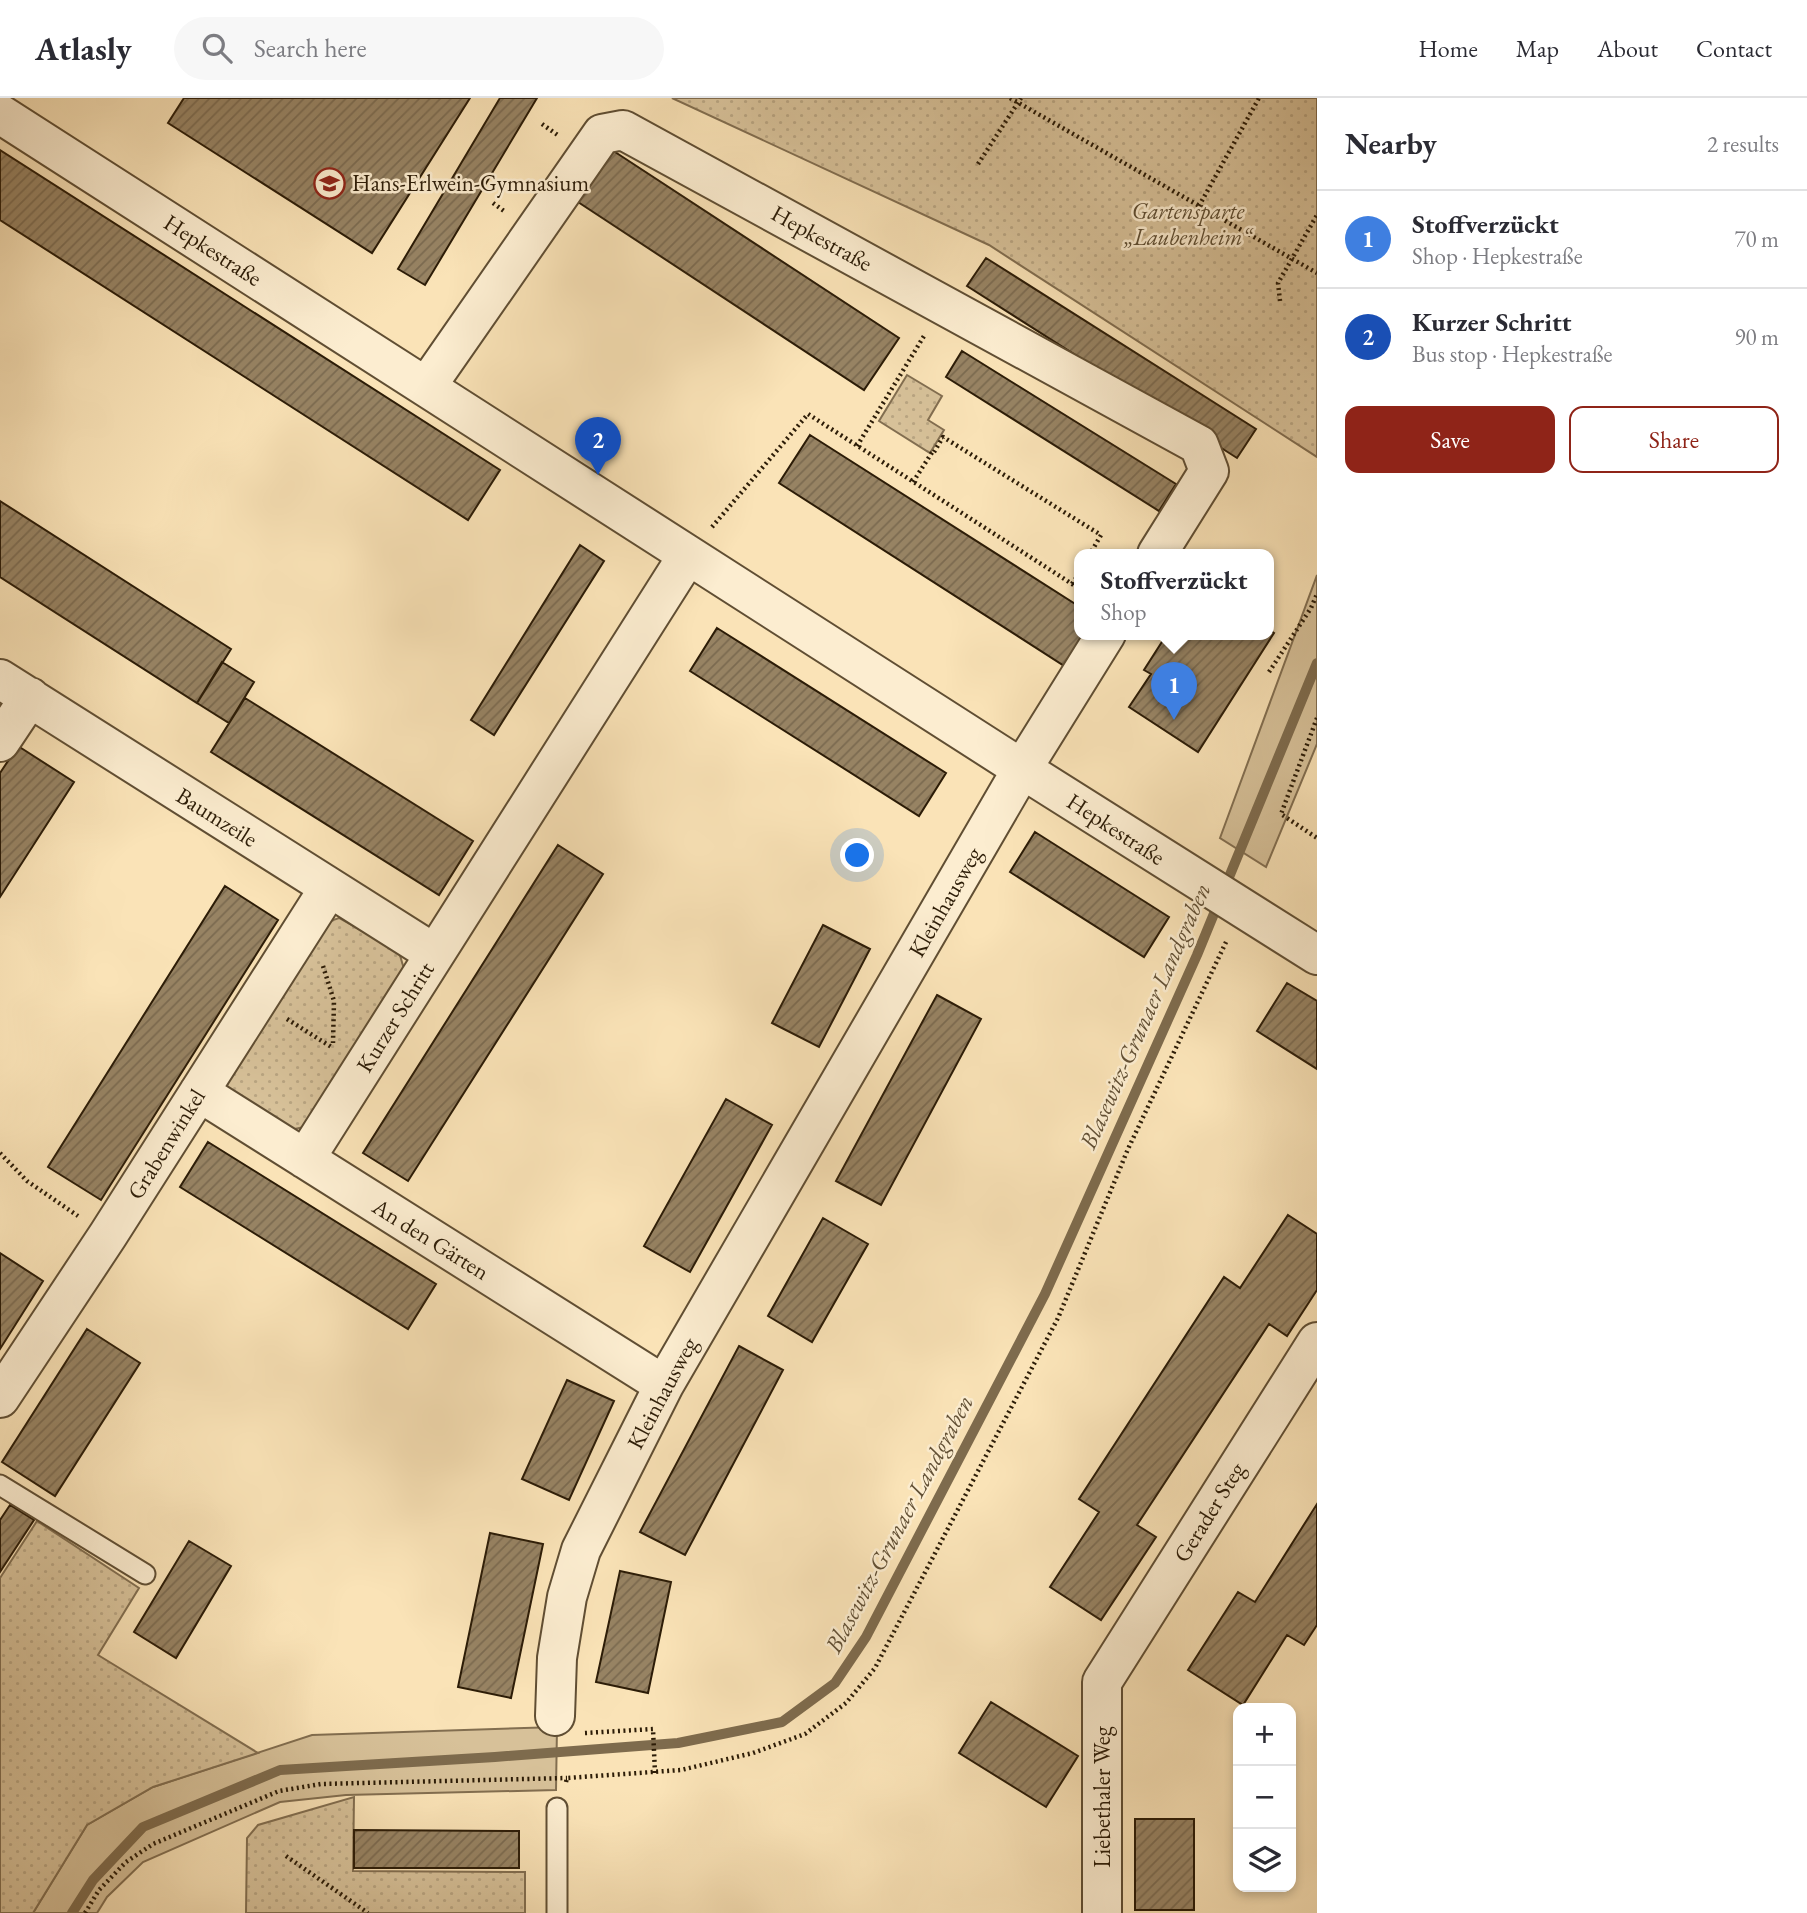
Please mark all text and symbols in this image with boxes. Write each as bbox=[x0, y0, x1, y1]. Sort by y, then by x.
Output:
search box bbox=[174, 17, 664, 80]
text: Atlasly bbox=[35, 27, 132, 70]
icon: search bbox=[198, 29, 236, 67]
text: Search here bbox=[254, 31, 367, 65]
text: Home bbox=[1418, 33, 1478, 64]
text: Map bbox=[1516, 33, 1559, 64]
text: About bbox=[1597, 33, 1658, 64]
text: Contact bbox=[1696, 33, 1772, 64]
text: Nearby bbox=[1345, 124, 1437, 163]
text: 2 results bbox=[1707, 129, 1779, 159]
school or university icon: Hans-Erlwein-Gymnasium bbox=[312, 166, 346, 200]
place label: Hans-Erlwein-Gymnasium bbox=[352, 168, 589, 198]
park label: Gartensparte „Laubenheim“ bbox=[1123, 196, 1254, 252]
street label: Hepkestraße bbox=[766, 198, 878, 278]
street label: Hepkestraße bbox=[158, 207, 268, 293]
text: Stoffverzückt bbox=[1412, 207, 1559, 241]
text: 1 bbox=[1362, 224, 1374, 254]
text: 70 m bbox=[1734, 224, 1779, 254]
text: Shop · Hepkestraße bbox=[1412, 241, 1583, 271]
text: Kurzer Schritt bbox=[1412, 305, 1572, 339]
text: 2 bbox=[1362, 322, 1374, 352]
text: 90 m bbox=[1734, 322, 1779, 352]
text: Bus stop · Hepkestraße bbox=[1412, 339, 1612, 369]
button: Save bbox=[1345, 406, 1555, 473]
button: Share bbox=[1569, 406, 1779, 473]
pin: 2 bbox=[575, 417, 621, 475]
popup bbox=[1074, 549, 1274, 640]
text: Stoffverzückt bbox=[1101, 563, 1247, 597]
text: Shop bbox=[1101, 597, 1146, 627]
pin: 1 bbox=[1151, 662, 1197, 720]
street label: Baumzeile bbox=[171, 780, 263, 854]
street label: Hepkestraße bbox=[1061, 786, 1171, 872]
your location bbox=[840, 838, 874, 872]
street label: Kleinhausweg bbox=[901, 841, 989, 963]
water label: Blasewitz‐Grunaer Landgraben bbox=[1071, 878, 1217, 1154]
street label: Kurzer Schritt bbox=[349, 955, 441, 1078]
street label: Grabenwinkel bbox=[120, 1083, 212, 1205]
street label: An den Gärten bbox=[366, 1191, 495, 1287]
street label: Kleinhausweg bbox=[620, 1331, 705, 1454]
water label: Blasewitz‐Grunaer Landgraben bbox=[817, 1389, 980, 1659]
street label: Gerader Steg bbox=[1167, 1456, 1252, 1568]
map controls bbox=[1233, 1703, 1296, 1892]
button: + bbox=[1233, 1703, 1296, 1766]
street label: Liebethaler Weg bbox=[1087, 1725, 1117, 1868]
button: − bbox=[1233, 1766, 1296, 1829]
button: layers bbox=[1233, 1829, 1296, 1892]

